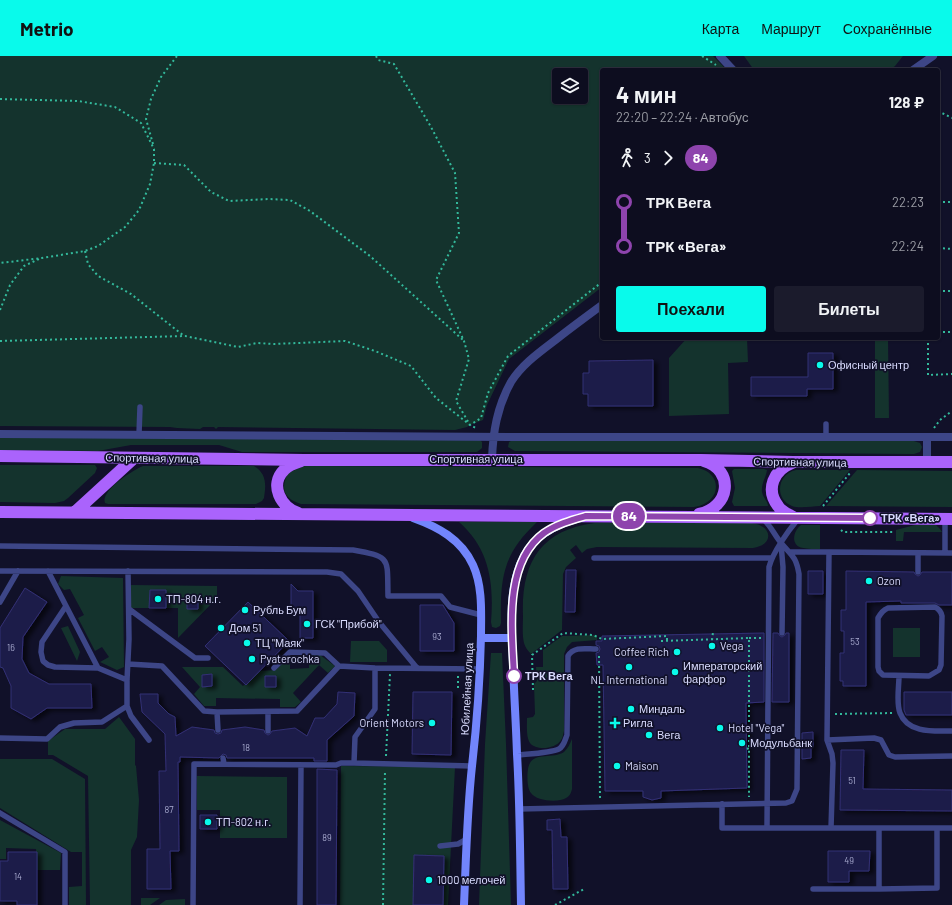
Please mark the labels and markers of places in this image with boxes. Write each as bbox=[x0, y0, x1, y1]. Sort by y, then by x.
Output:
place label: Офисный центр bbox=[828, 358, 909, 371]
marker: Офисный центр bbox=[815, 360, 825, 370]
marker: ТРК «Вега» bbox=[862, 510, 878, 526]
place label: ТРК «Вега» bbox=[881, 511, 940, 524]
place label: Ozon bbox=[877, 574, 901, 587]
marker: Ozon bbox=[864, 576, 874, 586]
place label: ТП-804 н.г. bbox=[166, 592, 221, 605]
marker: ТП-804 н.г. bbox=[153, 594, 163, 604]
place label: Рубль Бум bbox=[253, 603, 306, 616]
marker: Рубль Бум bbox=[240, 605, 250, 615]
place label: ГСК "Прибой" bbox=[315, 617, 382, 630]
marker: ГСК "Прибой" bbox=[302, 619, 312, 629]
place label: Дом 51 bbox=[229, 621, 262, 634]
marker: Дом 51 bbox=[216, 623, 226, 633]
place label: ТЦ "Маяк" bbox=[255, 636, 304, 649]
marker: ТЦ "Маяк" bbox=[242, 638, 252, 648]
place label: Vega bbox=[720, 639, 743, 652]
marker: Vega bbox=[707, 641, 717, 651]
place label: Coffee Rich bbox=[614, 645, 669, 658]
marker: Coffee Rich bbox=[672, 647, 682, 657]
place label: Pyaterochka bbox=[260, 652, 319, 665]
marker: Pyaterochka bbox=[247, 654, 257, 664]
place label: Императорский фарфор bbox=[683, 659, 762, 685]
marker: NL International bbox=[624, 662, 634, 672]
marker: Императорский фарфор bbox=[670, 667, 680, 677]
marker: ТРК Вега bbox=[506, 668, 522, 684]
place label: ТРК Вега bbox=[525, 669, 574, 682]
place label: NL International bbox=[591, 673, 667, 686]
place label: Миндаль bbox=[639, 702, 685, 715]
marker: Миндаль bbox=[626, 704, 636, 714]
place label: Orient Motors bbox=[359, 716, 424, 729]
place label: Ригла bbox=[623, 716, 654, 729]
marker: Orient Motors bbox=[427, 718, 437, 728]
marker: Ригла bbox=[610, 718, 620, 728]
place label: Hotel "Vega" bbox=[728, 721, 784, 734]
marker: Hotel "Vega" bbox=[715, 723, 725, 733]
place label: Вега bbox=[657, 728, 681, 741]
marker: Вега bbox=[644, 730, 654, 740]
place label: Модульбанк bbox=[750, 736, 812, 749]
marker: Модульбанк bbox=[737, 738, 747, 748]
place label: Maison bbox=[625, 759, 659, 772]
marker: Maison bbox=[612, 761, 622, 771]
place label: ТП-802 н.г. bbox=[216, 815, 271, 828]
marker: ТП-802 н.г. bbox=[203, 817, 213, 827]
place label: 1000 мелочей bbox=[437, 873, 505, 886]
marker: 1000 мелочей bbox=[424, 875, 434, 885]

